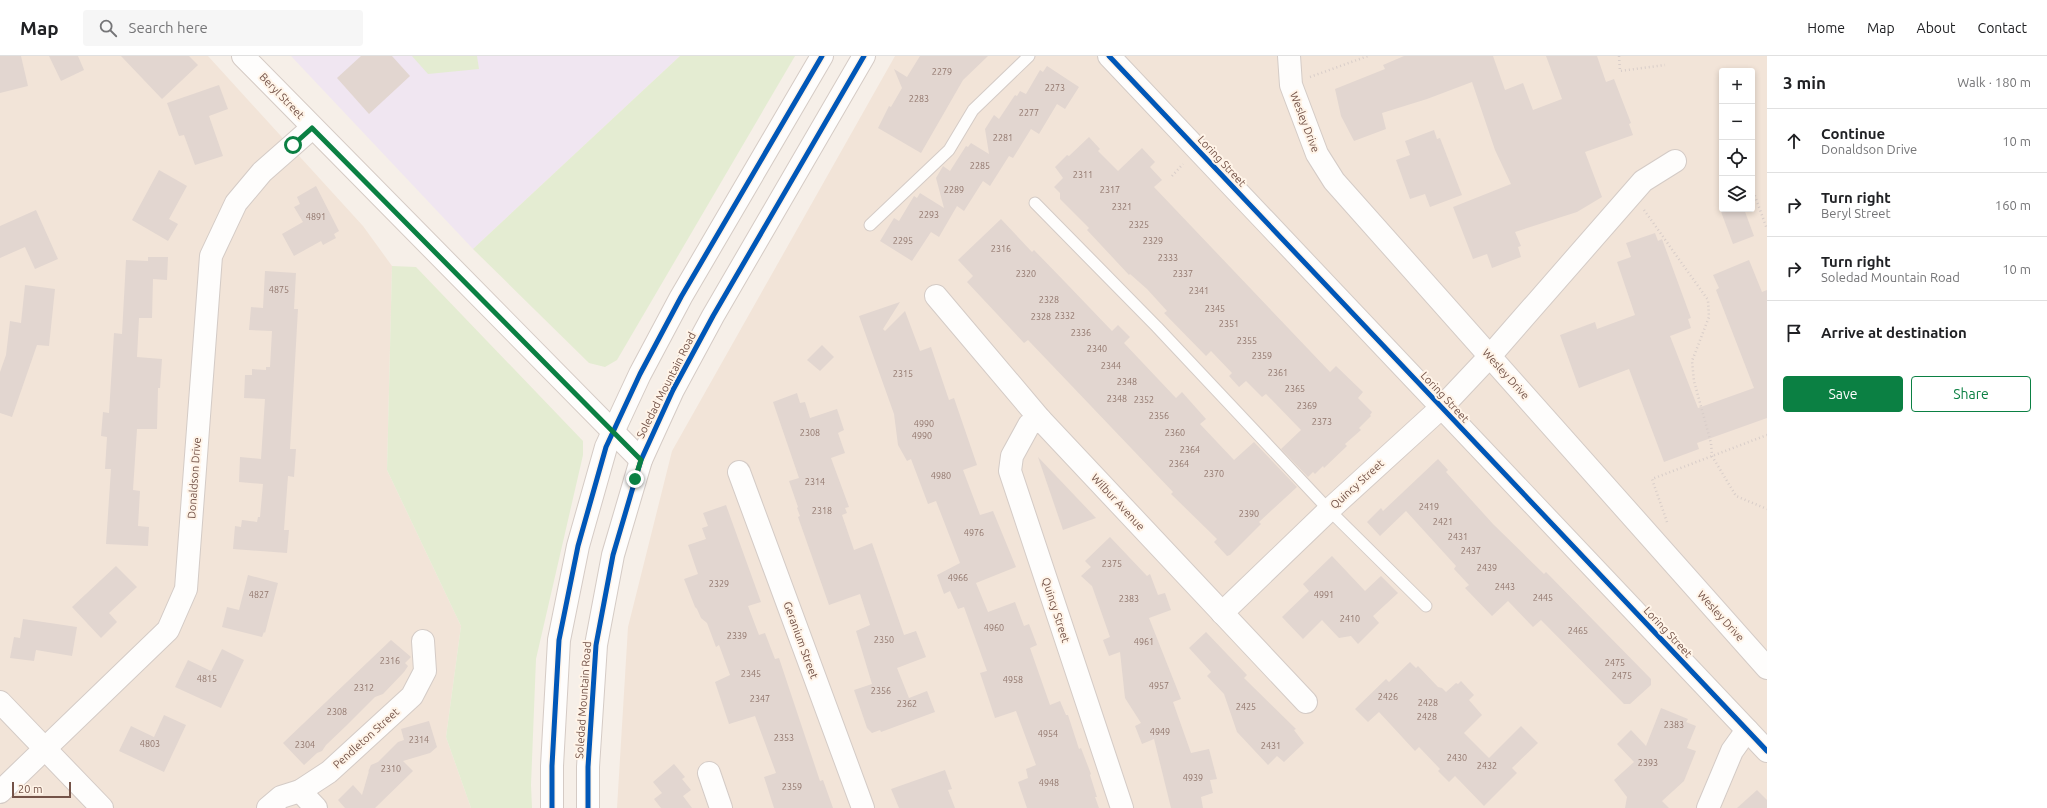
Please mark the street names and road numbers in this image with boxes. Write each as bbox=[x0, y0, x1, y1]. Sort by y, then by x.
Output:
street label: Beryl Street bbox=[257, 71, 307, 122]
street label: Wesley Drive bbox=[1288, 90, 1322, 154]
street label: Loring Street bbox=[1196, 133, 1249, 189]
street label: Soledad Mountain Road bbox=[634, 330, 698, 440]
street label: Wesley Drive bbox=[1480, 346, 1532, 402]
street label: Loring Street bbox=[1419, 369, 1472, 425]
street label: Donaldson Drive bbox=[185, 437, 203, 519]
street label: Quincy Street bbox=[1328, 456, 1387, 511]
street label: Wilbur Avenue bbox=[1089, 471, 1147, 533]
street label: Quincy Street bbox=[1040, 576, 1072, 645]
street label: Wesley Drive bbox=[1695, 588, 1747, 644]
street label: Geranium Street bbox=[781, 600, 821, 681]
street label: Loring Street bbox=[1642, 604, 1695, 660]
street label: Soledad Mountain Road bbox=[573, 641, 593, 759]
street label: Pendleton Street bbox=[331, 705, 402, 771]

